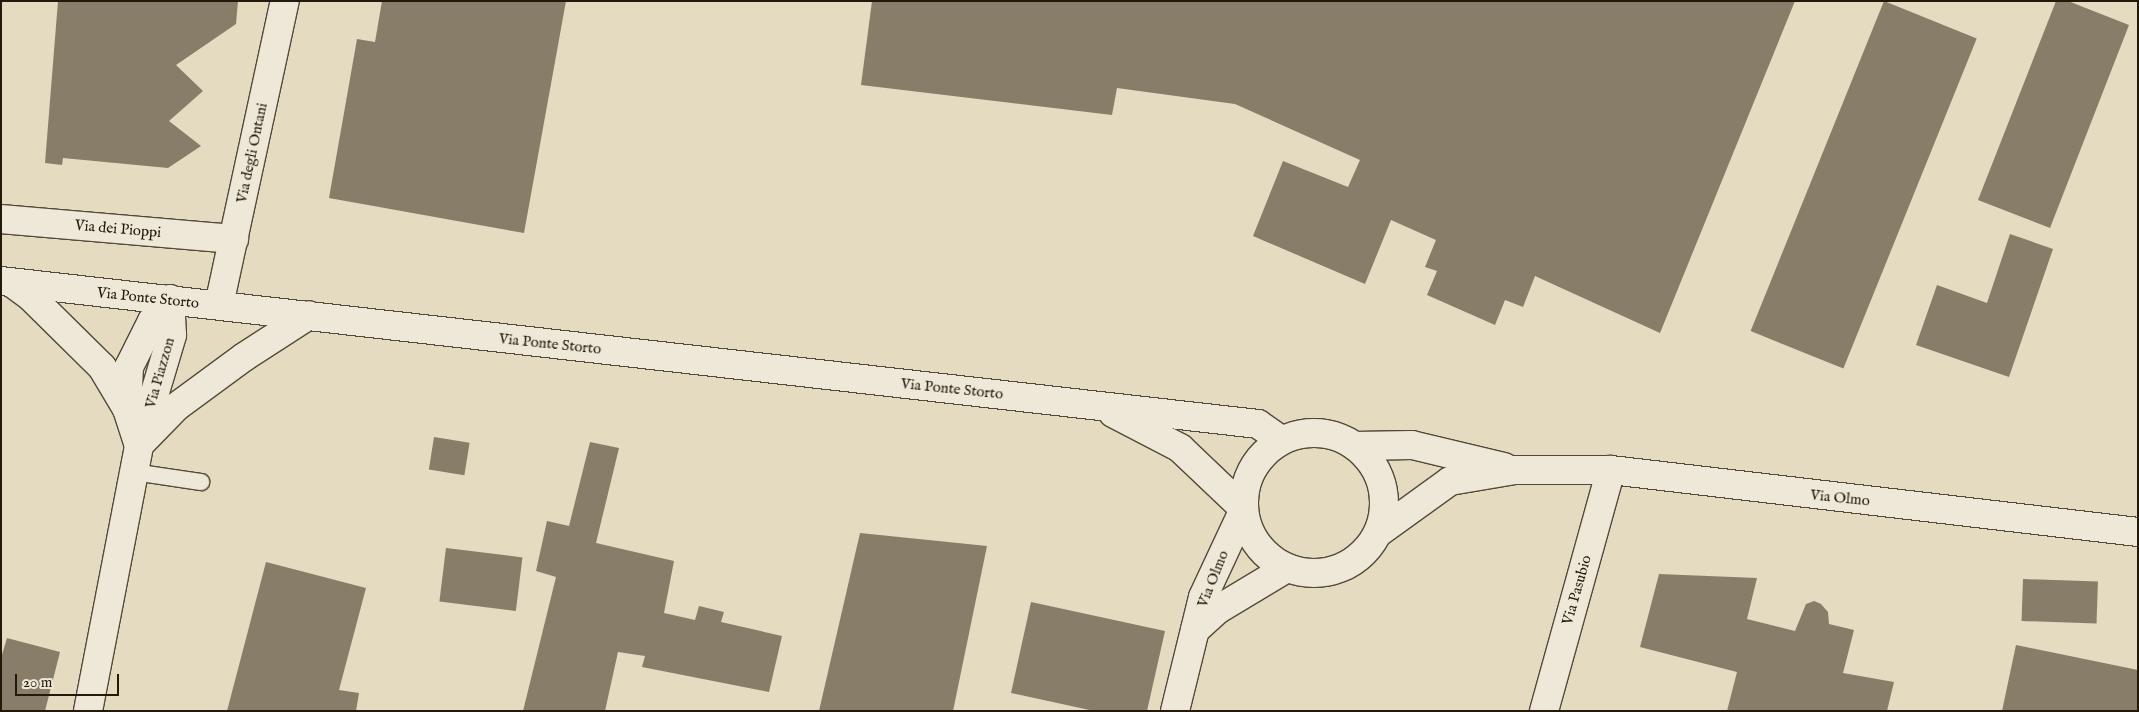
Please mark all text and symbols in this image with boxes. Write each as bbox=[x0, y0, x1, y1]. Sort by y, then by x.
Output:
street label: Via degli Ontani bbox=[233, 101, 271, 205]
street label: Via dei Pioppi bbox=[74, 216, 162, 242]
street label: Via Ponte Storto bbox=[96, 284, 200, 312]
street label: Via Ponte Storto bbox=[498, 330, 602, 358]
street label: Via Piazzon bbox=[141, 336, 179, 410]
street label: Via Ponte Storto bbox=[900, 375, 1004, 403]
street label: Via Olmo bbox=[1809, 486, 1871, 510]
street label: Via Olmo bbox=[1193, 548, 1233, 610]
street label: Via Pasubio bbox=[1558, 553, 1596, 627]
scale bar bbox=[18, 664, 121, 696]
text: 20 m bbox=[23, 673, 52, 692]

